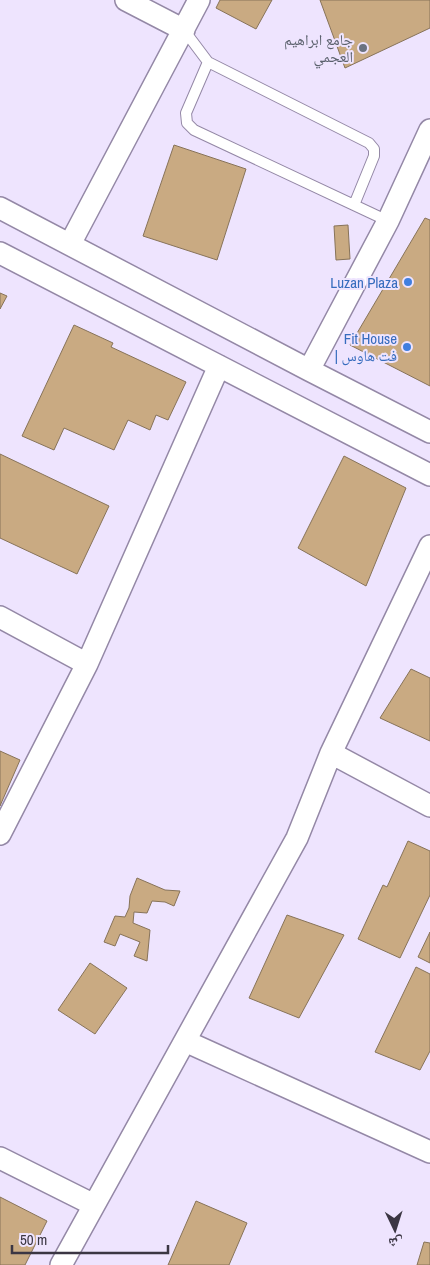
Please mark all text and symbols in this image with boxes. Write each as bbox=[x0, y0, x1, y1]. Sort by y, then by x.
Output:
place label: جامع ابراهيم العجمي bbox=[284, 29, 353, 68]
marker: جامع ابراهيم العجمي bbox=[357, 42, 369, 54]
place label: Luzan Plaza bbox=[330, 272, 398, 293]
marker: Luzan Plaza bbox=[402, 276, 414, 288]
place label: Fit House | فت هاوس bbox=[335, 328, 397, 366]
marker: Fit House | فت هاوس bbox=[401, 341, 413, 353]
north arrow bbox=[370, 1205, 420, 1255]
scale bar bbox=[12, 1222, 169, 1254]
text: 50 m bbox=[20, 1229, 47, 1250]
text: ش bbox=[388, 1233, 404, 1252]

